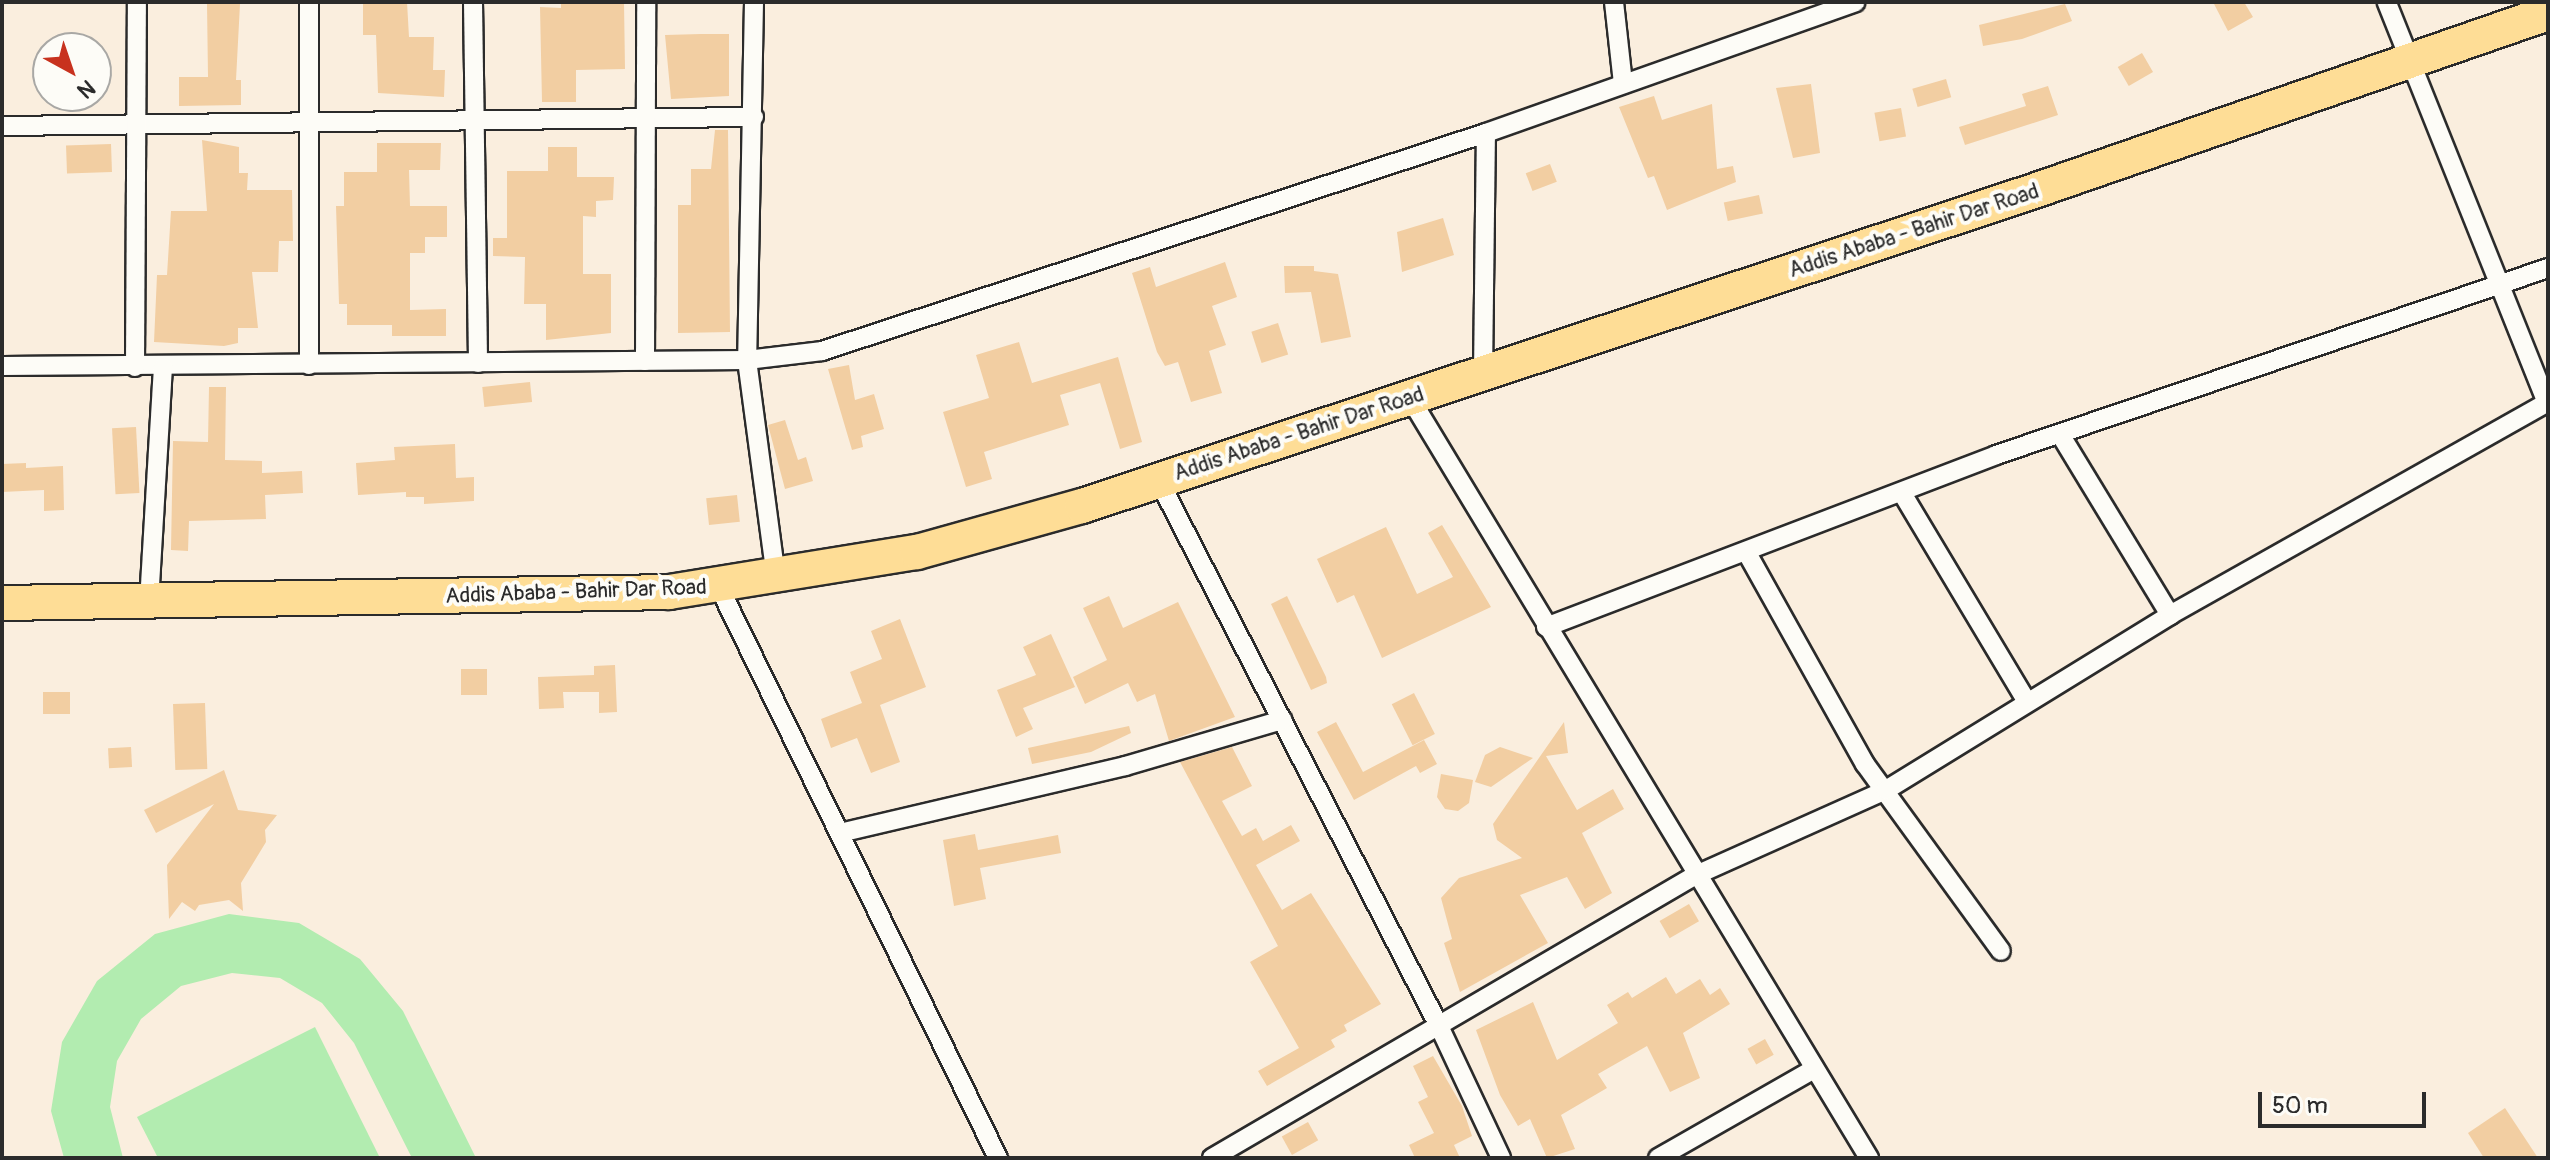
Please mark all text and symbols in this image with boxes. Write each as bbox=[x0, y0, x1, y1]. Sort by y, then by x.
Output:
north arrow bbox=[32, 32, 112, 112]
text: N bbox=[71, 73, 101, 104]
street label: Addis Ababa - Bahir Dar Road bbox=[1786, 178, 2042, 284]
street label: Addis Ababa - Bahir Dar Road bbox=[1171, 381, 1427, 487]
street label: Addis Ababa - Bahir Dar Road bbox=[445, 574, 707, 610]
scale bar bbox=[2262, 1076, 2430, 1126]
text: 50 m bbox=[2272, 1091, 2328, 1120]

